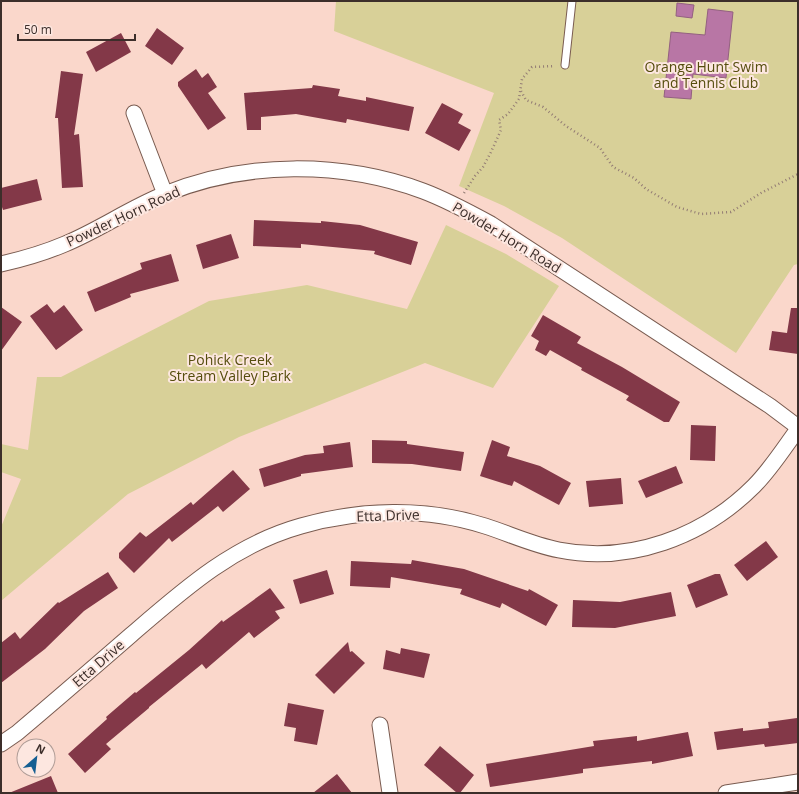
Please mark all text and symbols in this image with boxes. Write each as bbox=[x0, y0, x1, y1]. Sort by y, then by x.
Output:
scale bar bbox=[18, 16, 135, 42]
text: 50 m bbox=[24, 21, 52, 38]
park label: Orange Hunt Swim and Tennis Club bbox=[644, 57, 768, 92]
street label: Powder Horn Road bbox=[63, 181, 183, 251]
street label: Powder Horn Road bbox=[449, 197, 565, 277]
park label: Pohick Creek Stream Valley Park bbox=[169, 350, 291, 385]
street label: Etta Drive bbox=[356, 504, 420, 526]
street label: Etta Drive bbox=[68, 635, 128, 691]
north arrow bbox=[16, 738, 56, 778]
text: N bbox=[33, 740, 48, 757]

